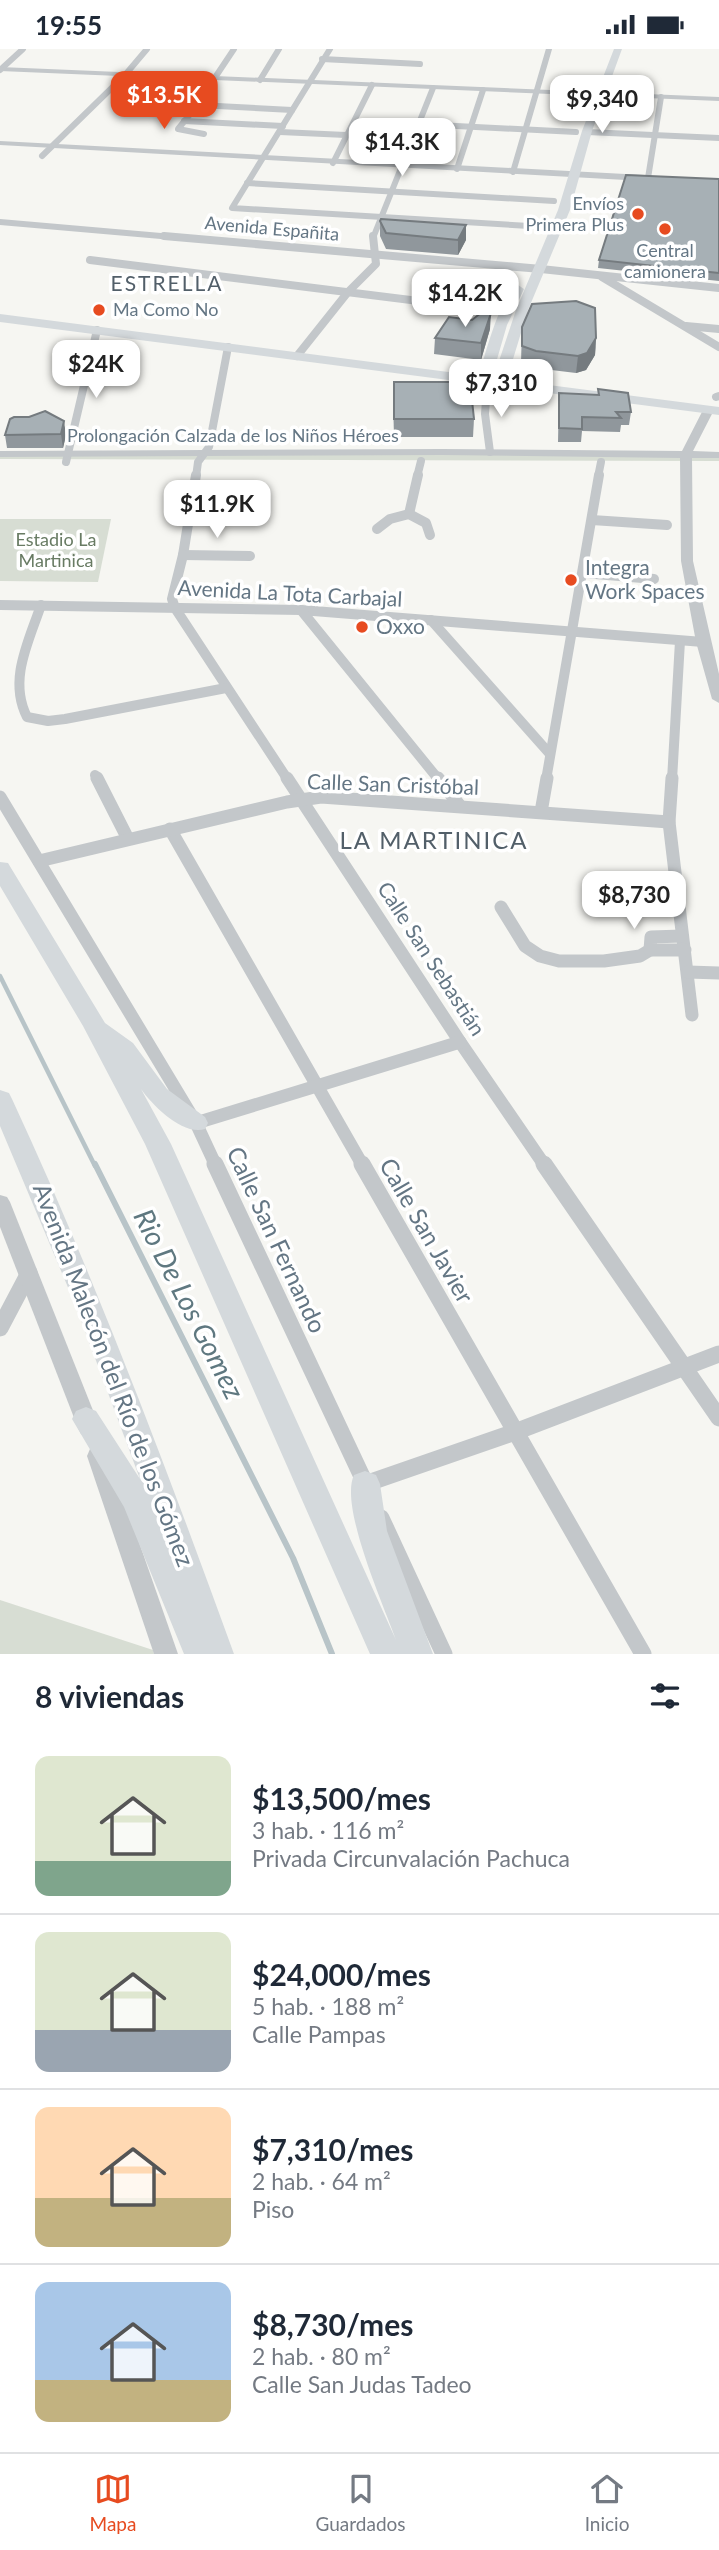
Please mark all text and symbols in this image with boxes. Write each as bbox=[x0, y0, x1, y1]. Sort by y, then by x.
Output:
text: 19:55 bbox=[35, 9, 102, 41]
pin: $13.5K bbox=[107, 71, 221, 131]
pin: $9,340 bbox=[545, 76, 659, 135]
text: $13.5K bbox=[127, 80, 201, 108]
text: $9,340 bbox=[566, 84, 638, 112]
pin: $14.3K bbox=[345, 118, 459, 178]
text: $14.3K bbox=[365, 127, 439, 155]
place label: Envíos Primera Plus bbox=[525, 192, 624, 235]
marker: Envíos Primera Plus bbox=[630, 206, 646, 222]
street label: Avenida Españita bbox=[204, 211, 340, 245]
marker: Central camionera bbox=[657, 221, 673, 237]
place label: Central camionera bbox=[624, 239, 706, 282]
pin: $14.2K bbox=[408, 269, 522, 329]
district label: ESTRELLA bbox=[111, 270, 224, 295]
text: $14.2K bbox=[428, 278, 502, 306]
place label: Ma Como No bbox=[113, 298, 218, 320]
marker: Ma Como No bbox=[91, 302, 107, 318]
pin: $24K bbox=[55, 341, 137, 400]
text: $24K bbox=[68, 349, 124, 377]
pin: $7,310 bbox=[444, 359, 558, 419]
text: $7,310 bbox=[465, 368, 537, 396]
street label: Prolongación Calzada de los Niños Héroes bbox=[67, 424, 399, 446]
pin: $11.9K bbox=[160, 481, 274, 540]
text: $11.9K bbox=[180, 489, 254, 517]
park label: Estadio La Martinica bbox=[16, 528, 96, 571]
place label: Integra Work Spaces bbox=[585, 554, 705, 603]
marker: Integra Work Spaces bbox=[563, 572, 579, 588]
street label: Avenida La Tota Carbajal bbox=[177, 574, 403, 611]
place label: Oxxo bbox=[376, 613, 425, 638]
marker: Oxxo bbox=[354, 619, 370, 635]
street label: Calle San Cristóbal bbox=[307, 768, 479, 799]
district label: LA MARTINICA bbox=[339, 825, 529, 854]
pin: $8,730 bbox=[577, 871, 691, 931]
street label: Calle San Sebastián bbox=[373, 877, 491, 1040]
text: $8,730 bbox=[598, 880, 670, 908]
street label: Calle San Fernando bbox=[222, 1142, 333, 1337]
street label: Calle San Javier bbox=[374, 1153, 481, 1308]
street label: Avenida Malecón del Río de los Gómez bbox=[28, 1179, 201, 1570]
water label: Rio De Los Gomez bbox=[127, 1203, 252, 1404]
icon: filters bbox=[646, 1677, 684, 1715]
text: 8 viviendas bbox=[35, 1678, 184, 1714]
text: $13,500/mes bbox=[252, 1780, 431, 1816]
icon: home bbox=[91, 1784, 175, 1868]
text: 3 hab. · 116 m² bbox=[252, 1816, 404, 1844]
text: Privada Circunvalación Pachuca bbox=[252, 1844, 570, 1872]
text: $24,000/mes bbox=[252, 1956, 431, 1992]
icon: home bbox=[91, 1960, 175, 2044]
text: 5 hab. · 188 m² bbox=[252, 1992, 404, 2020]
text: Calle Pampas bbox=[252, 2020, 386, 2048]
text: $7,310/mes bbox=[252, 2131, 413, 2167]
icon: home bbox=[91, 2135, 175, 2219]
text: 2 hab. · 64 m² bbox=[252, 2167, 391, 2195]
text: Piso bbox=[252, 2195, 294, 2223]
text: $8,730/mes bbox=[252, 2306, 413, 2342]
icon: home bbox=[91, 2310, 175, 2394]
text: 2 hab. · 80 m² bbox=[252, 2342, 391, 2370]
text: Calle San Judas Tadeo bbox=[252, 2370, 472, 2398]
tab: Mapa bbox=[90, 2470, 136, 2535]
tab: Guardados bbox=[316, 2470, 406, 2535]
tab: Inicio bbox=[585, 2470, 629, 2535]

